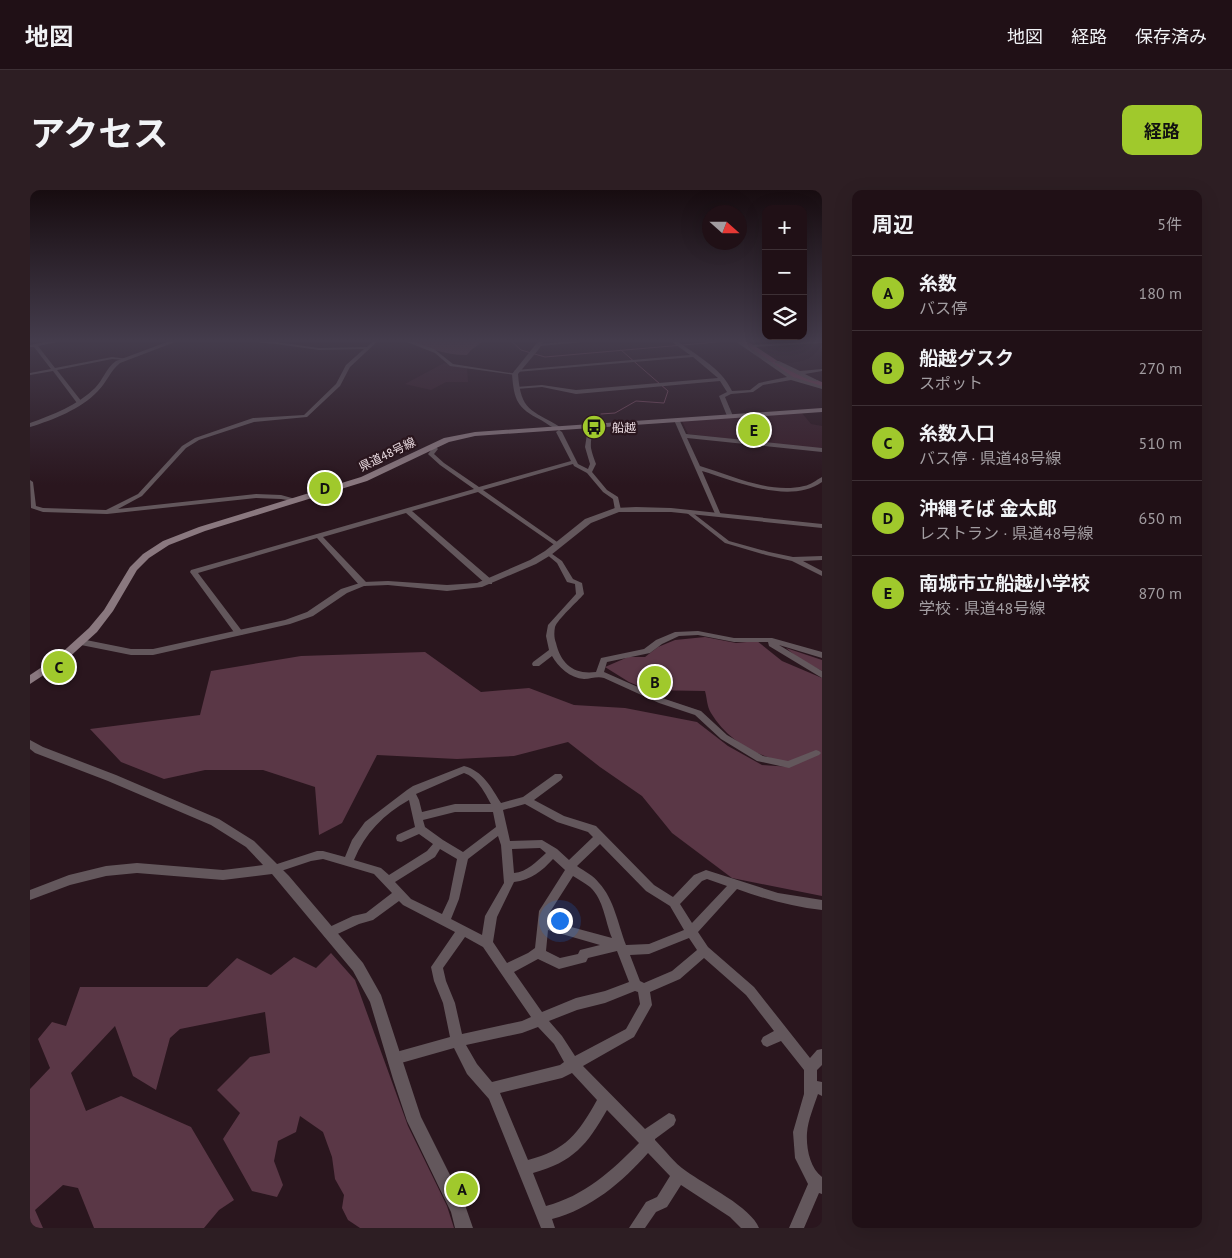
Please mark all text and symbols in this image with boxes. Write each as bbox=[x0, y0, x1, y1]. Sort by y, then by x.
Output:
text: 地図 bbox=[25, 21, 73, 52]
text: 地図 bbox=[1007, 25, 1043, 48]
text: 経路 bbox=[1071, 25, 1107, 48]
text: 保存済み bbox=[1135, 25, 1207, 48]
button: 経路 bbox=[1122, 105, 1202, 155]
text: アクセス bbox=[30, 110, 168, 156]
north arrow bbox=[702, 205, 747, 250]
map controls bbox=[762, 205, 807, 340]
button: + bbox=[762, 205, 807, 250]
text: 周辺 bbox=[872, 211, 914, 238]
text: 5件 bbox=[1157, 214, 1182, 234]
button: − bbox=[762, 250, 807, 295]
text: 糸数 bbox=[919, 271, 957, 295]
text: A bbox=[883, 283, 893, 303]
text: 180 m bbox=[1139, 283, 1182, 303]
button: layers bbox=[762, 295, 807, 340]
text: バス停 bbox=[919, 298, 967, 318]
text: 船越グスク bbox=[919, 346, 1014, 370]
text: B bbox=[883, 358, 893, 378]
text: 270 m bbox=[1139, 358, 1182, 378]
text: スポット bbox=[919, 373, 983, 393]
pin: E bbox=[738, 411, 770, 449]
bus stop icon: 船越 bbox=[581, 414, 607, 440]
place label: 船越 bbox=[612, 420, 636, 435]
text: 糸数入口 bbox=[919, 421, 995, 445]
text: C bbox=[884, 433, 892, 453]
text: 510 m bbox=[1139, 433, 1182, 453]
street label: 県道48号線 bbox=[356, 434, 418, 474]
text: バス停 · 県道48号線 bbox=[919, 448, 1061, 468]
pin: D bbox=[309, 469, 341, 507]
text: 沖縄そば 金太郎 bbox=[919, 496, 1057, 520]
text: D bbox=[883, 508, 893, 528]
text: 650 m bbox=[1139, 508, 1182, 528]
text: レストラン · 県道48号線 bbox=[919, 523, 1093, 543]
text: 南城市立船越小学校 bbox=[919, 571, 1090, 595]
text: E bbox=[884, 583, 892, 603]
text: 870 m bbox=[1139, 583, 1182, 603]
text: 学校 · 県道48号線 bbox=[919, 598, 1045, 618]
pin: C bbox=[43, 648, 75, 686]
pin: B bbox=[639, 663, 671, 701]
your location bbox=[547, 908, 573, 934]
pin: A bbox=[446, 1170, 478, 1208]

